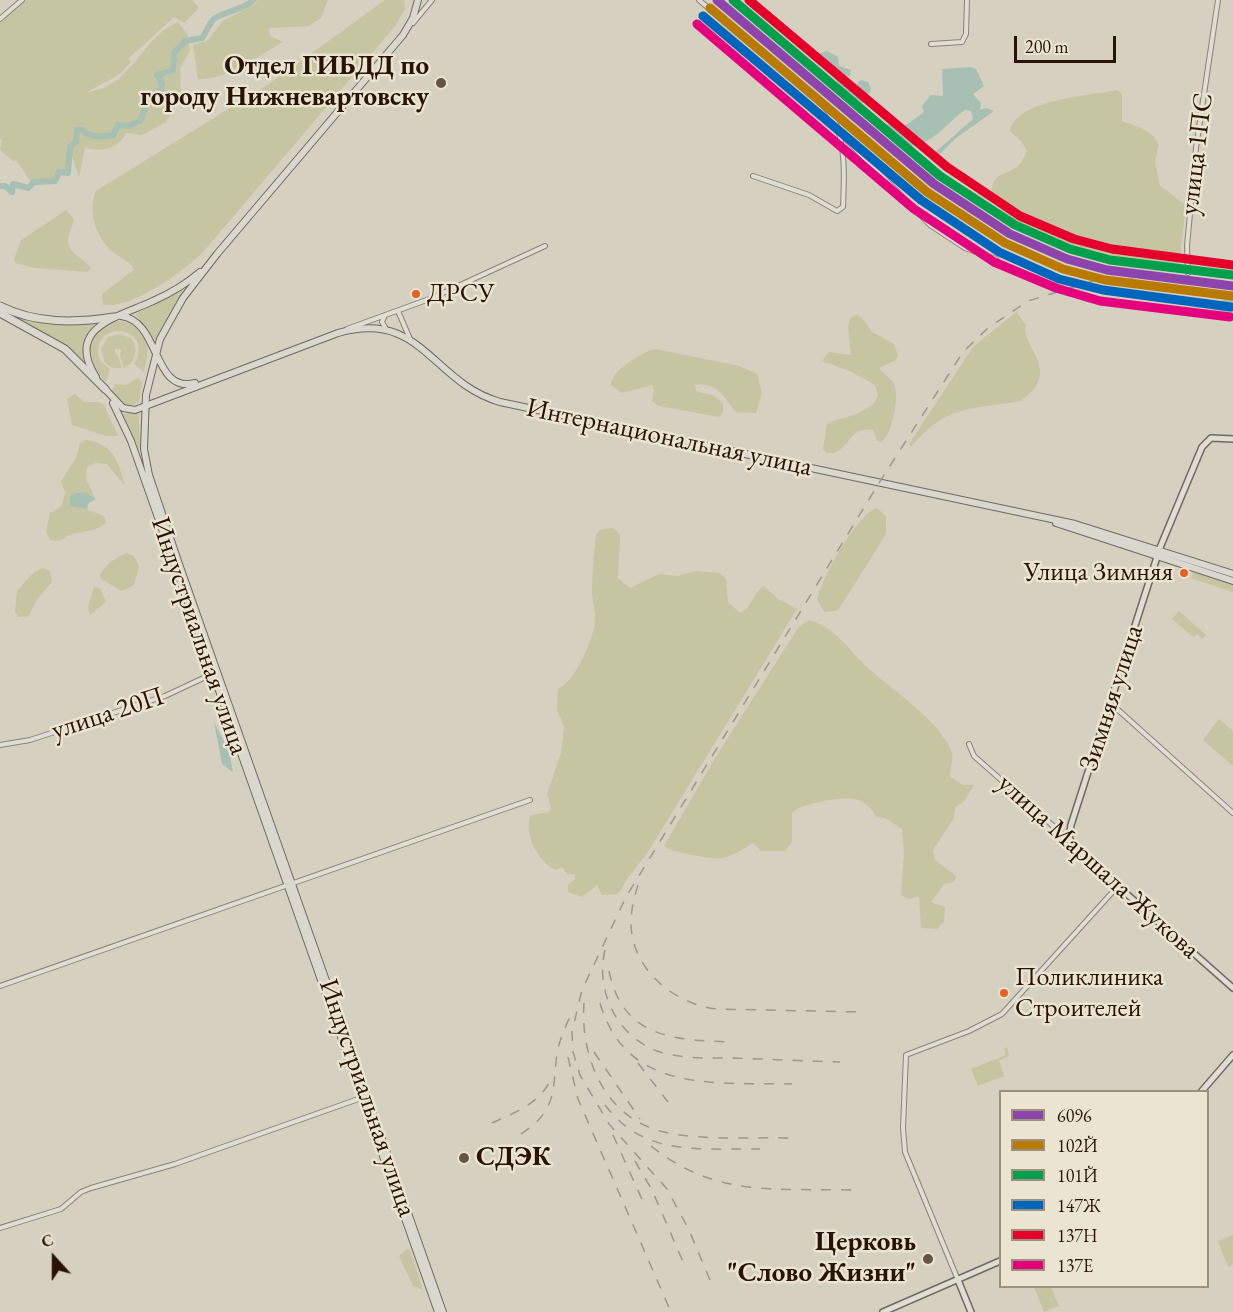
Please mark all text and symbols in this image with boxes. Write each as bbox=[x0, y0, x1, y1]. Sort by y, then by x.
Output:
scale bar bbox=[1017, 24, 1119, 62]
text: 200 m bbox=[1025, 35, 1069, 58]
place label: Отдел ГИБДД по городу Нижневартовску bbox=[140, 51, 429, 114]
marker: Отдел ГИБДД по городу Нижневартовску bbox=[434, 76, 448, 90]
street label: улица 1ПС bbox=[1173, 91, 1221, 217]
place label: ДРСУ bbox=[427, 278, 495, 310]
marker: ДРСУ bbox=[410, 288, 422, 300]
street label: Интернациональная улица bbox=[523, 392, 815, 484]
street label: Индустриальная улица bbox=[143, 513, 255, 759]
place label: Улица Зимняя bbox=[1024, 557, 1173, 589]
marker: Улица Зимняя bbox=[1178, 567, 1190, 579]
street label: Зимняя улица bbox=[1073, 621, 1151, 775]
street label: улица 20П bbox=[47, 681, 169, 747]
street label: улица Маршала Жукова bbox=[990, 768, 1206, 966]
place label: Поликлиника Строителей bbox=[1015, 962, 1163, 1024]
street label: Индустриальная улица bbox=[311, 975, 423, 1221]
marker: Поликлиника Строителей bbox=[998, 987, 1010, 999]
legend bbox=[999, 1090, 1209, 1288]
text: 6096 bbox=[1057, 1104, 1092, 1127]
text: 102Й bbox=[1057, 1134, 1097, 1157]
place label: СДЭК bbox=[476, 1142, 551, 1174]
marker: СДЭК bbox=[457, 1151, 471, 1165]
text: 101Й bbox=[1057, 1164, 1097, 1187]
text: 147Ж bbox=[1057, 1194, 1101, 1217]
text: 137Н bbox=[1057, 1224, 1098, 1247]
place label: Церковь "Слово Жизни" bbox=[727, 1227, 916, 1290]
north arrow bbox=[24, 1228, 84, 1288]
text: С bbox=[38, 1229, 56, 1253]
marker: Церковь "Слово Жизни" bbox=[921, 1252, 935, 1266]
text: 137Е bbox=[1057, 1254, 1093, 1277]

